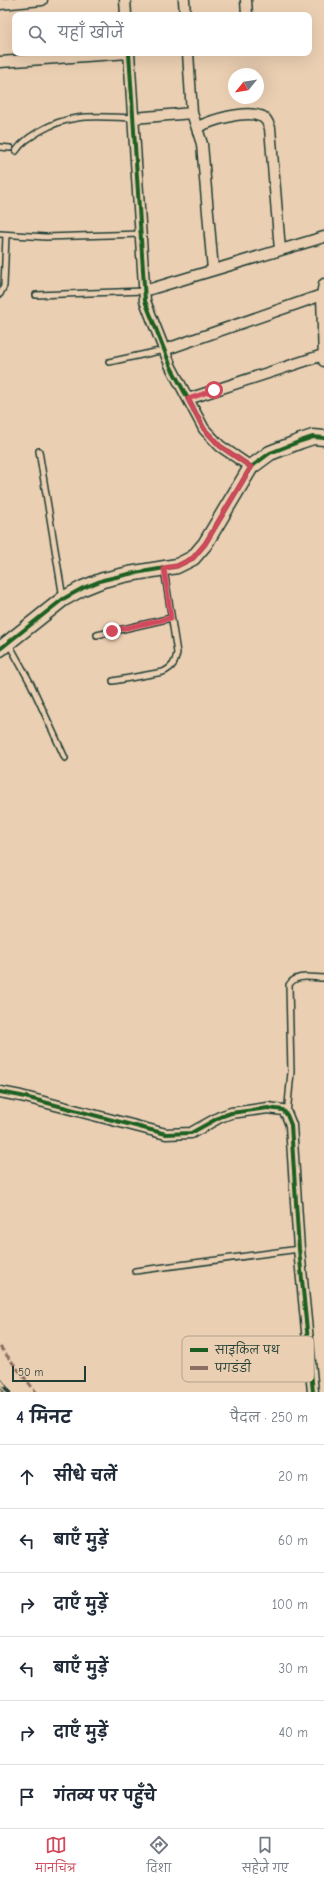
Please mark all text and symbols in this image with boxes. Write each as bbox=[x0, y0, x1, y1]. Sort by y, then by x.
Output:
search box bbox=[12, 12, 312, 56]
icon: search bbox=[26, 23, 48, 45]
text: यहाँ खोजें bbox=[58, 24, 124, 42]
north arrow bbox=[228, 68, 264, 104]
route start bbox=[205, 381, 223, 399]
route end bbox=[103, 622, 121, 640]
legend bbox=[182, 1336, 314, 1382]
text: साइकिल पथ bbox=[214, 1341, 281, 1357]
text: पगडंडी bbox=[214, 1359, 252, 1375]
scale bar bbox=[12, 1364, 86, 1383]
text: 50 m bbox=[18, 1366, 43, 1379]
text: 4 मिनट bbox=[16, 1408, 71, 1427]
text: पैदल · 250 m bbox=[230, 1410, 308, 1425]
icon: ahead bbox=[16, 1466, 38, 1488]
text: सीधे चलें bbox=[54, 1467, 117, 1485]
text: 20 m bbox=[278, 1469, 308, 1484]
icon: left bbox=[16, 1530, 38, 1552]
text: बाएँ मुड़ें bbox=[54, 1531, 108, 1549]
text: 60 m bbox=[278, 1533, 308, 1548]
icon: right bbox=[16, 1594, 38, 1616]
text: दाएँ मुड़ें bbox=[54, 1595, 108, 1613]
text: 100 m bbox=[272, 1597, 308, 1612]
icon: left bbox=[16, 1658, 38, 1680]
text: बाएँ मुड़ें bbox=[54, 1659, 108, 1677]
text: 30 m bbox=[278, 1661, 308, 1676]
icon: right bbox=[16, 1722, 38, 1744]
text: दाएँ मुड़ें bbox=[54, 1723, 108, 1741]
text: 40 m bbox=[279, 1725, 308, 1740]
icon: arrive bbox=[16, 1786, 38, 1808]
text: गंतव्य पर पहुँचे bbox=[54, 1787, 156, 1805]
tab: मानचित्र bbox=[35, 1834, 76, 1880]
tab: दिशा bbox=[146, 1834, 171, 1880]
tab: सहेजे गए bbox=[242, 1834, 289, 1880]

